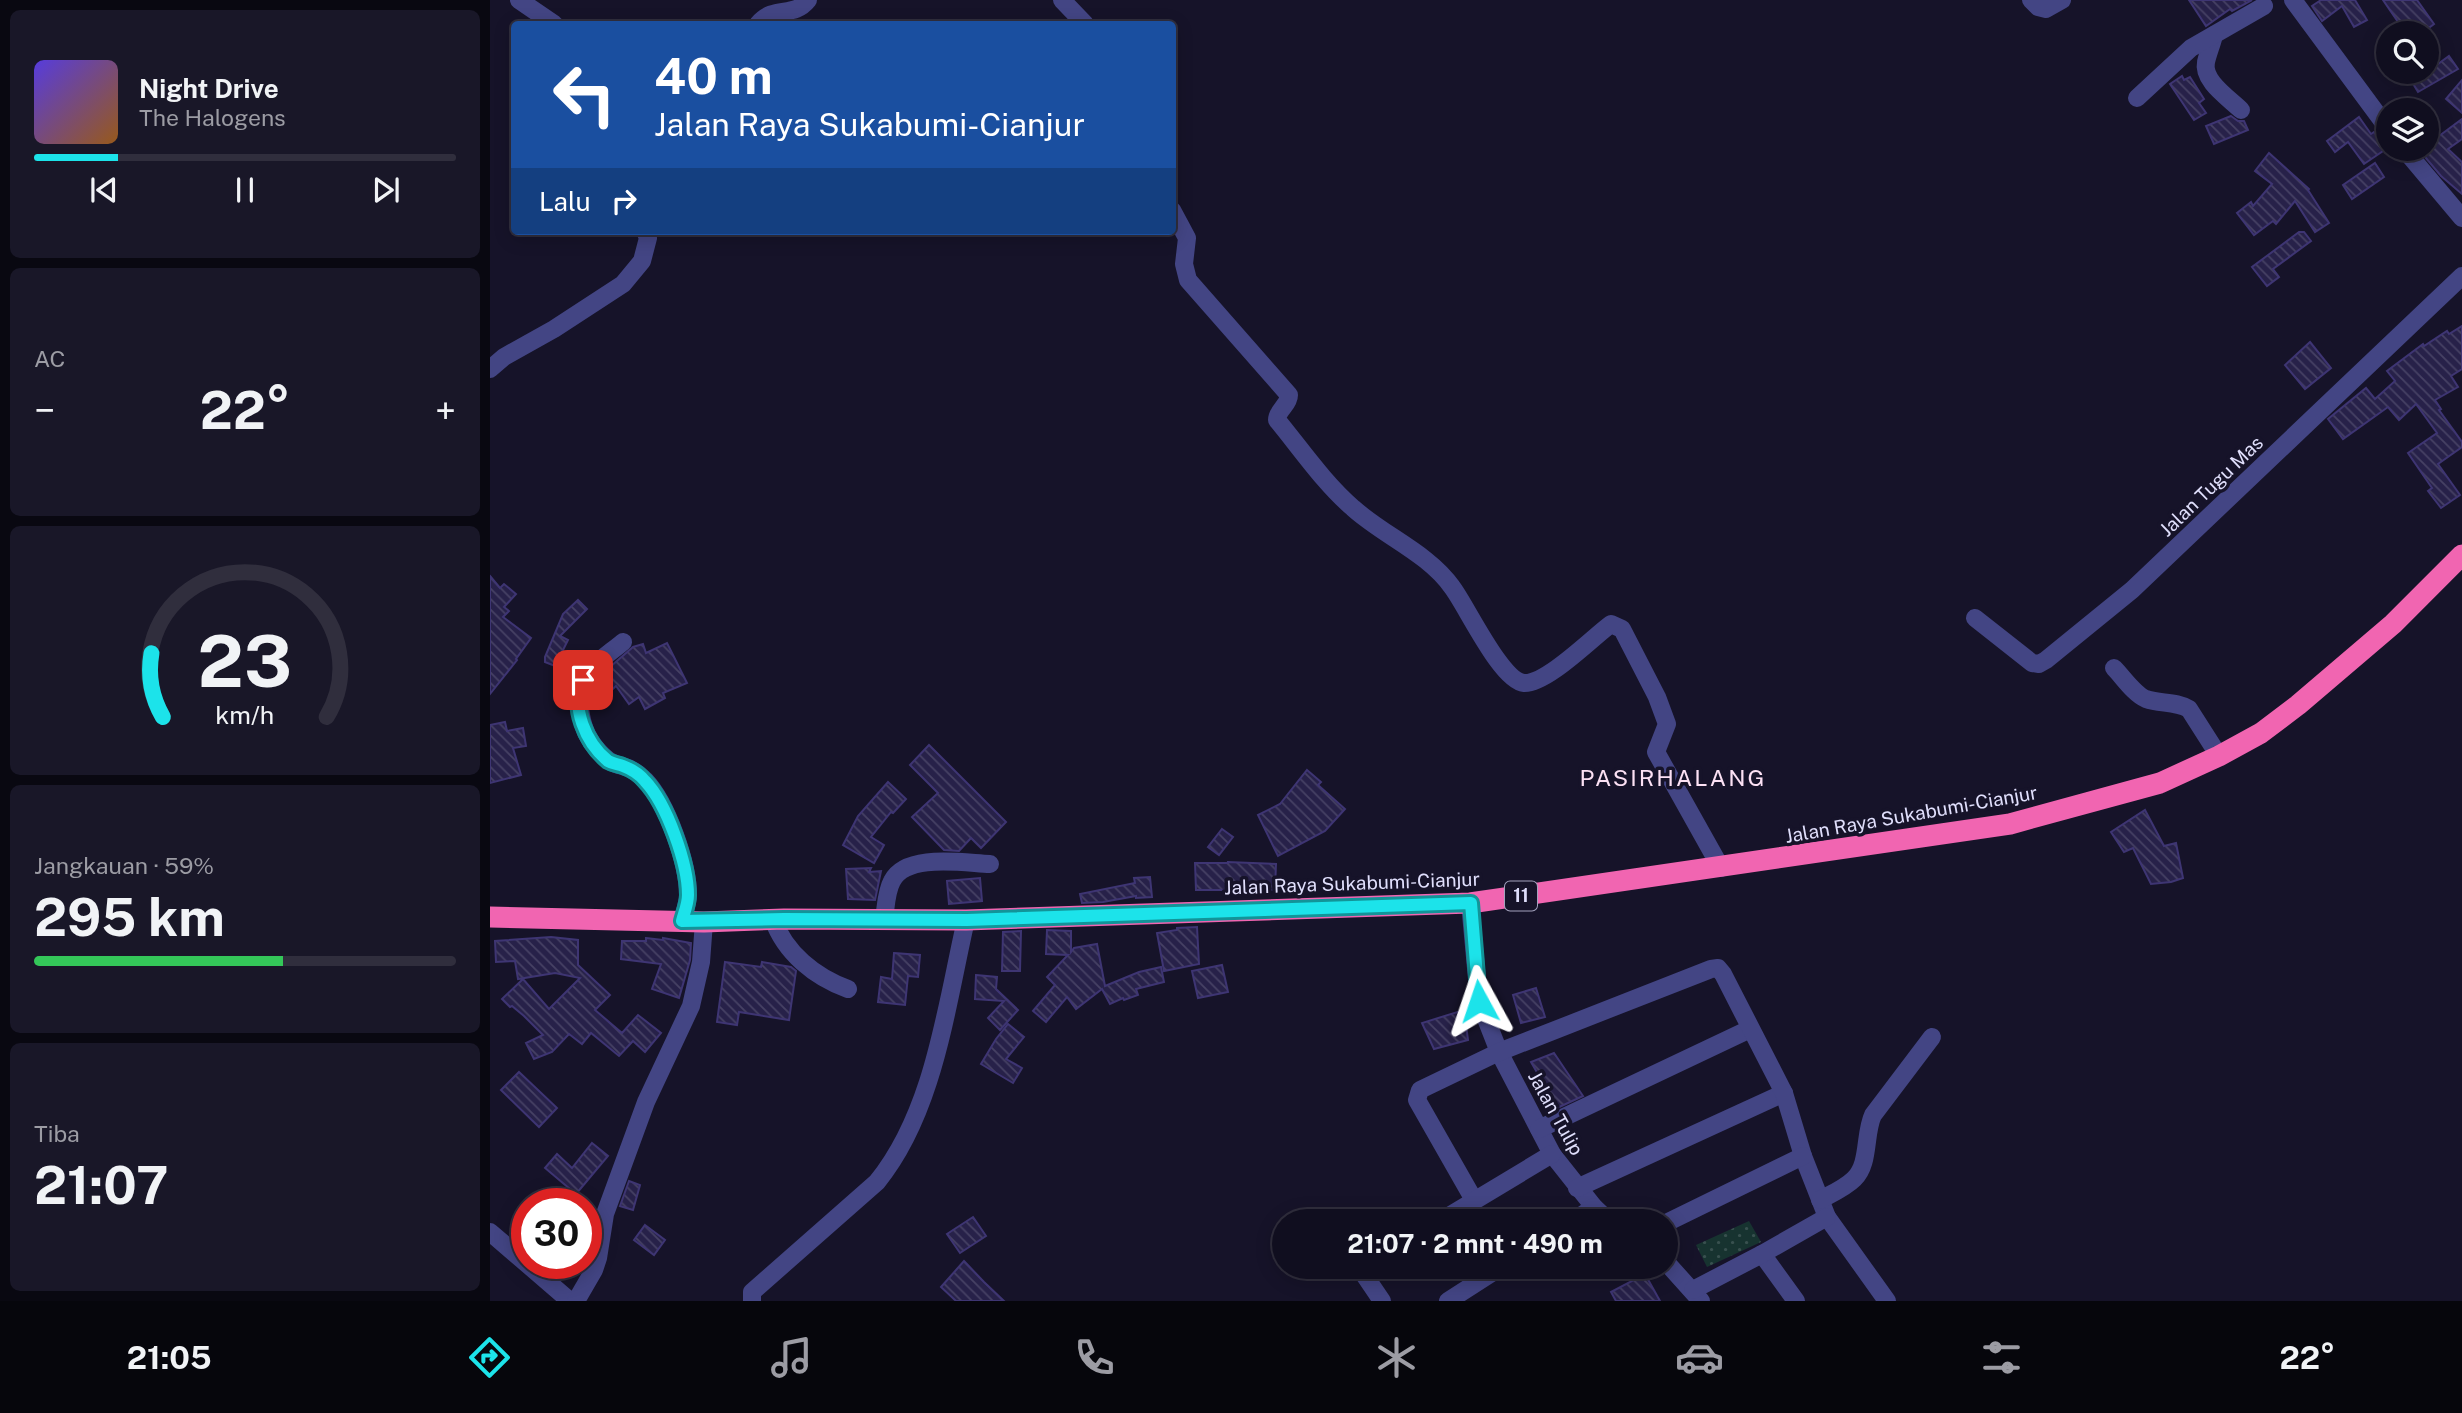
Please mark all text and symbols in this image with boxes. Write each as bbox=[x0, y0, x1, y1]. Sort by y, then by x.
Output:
map controls bbox=[2376, 21, 2439, 161]
button: search bbox=[2376, 21, 2439, 84]
text: 40 m bbox=[654, 47, 773, 105]
icon: left bbox=[539, 49, 630, 140]
text: Night Drive bbox=[139, 73, 279, 104]
button: layers bbox=[2376, 98, 2439, 161]
text: The Halogens bbox=[139, 104, 286, 131]
text: Jalan Raya Sukabumi-Cianjur bbox=[654, 106, 1085, 143]
icon: previous bbox=[85, 171, 123, 209]
icon: pause bbox=[226, 171, 264, 209]
icon: next bbox=[367, 171, 405, 209]
icon: right bbox=[605, 182, 643, 220]
text: Lalu bbox=[539, 186, 591, 217]
text: AC bbox=[34, 345, 65, 372]
text: 22° bbox=[200, 380, 290, 441]
text: − bbox=[34, 388, 55, 433]
text: + bbox=[435, 388, 456, 433]
street label: Jalan Tugu Mas bbox=[2155, 431, 2267, 541]
text: 23 bbox=[198, 618, 292, 703]
pin bbox=[553, 650, 613, 710]
icon: arrive bbox=[564, 661, 602, 699]
text: km/h bbox=[216, 699, 274, 729]
district label: PASIRHALANG bbox=[1580, 764, 1766, 791]
street label: Jalan Raya Sukabumi-Cianjur bbox=[1783, 781, 2039, 847]
text: Jangkauan · 59% bbox=[34, 852, 214, 879]
street label: Jalan Raya Sukabumi-Cianjur bbox=[1224, 868, 1480, 898]
road number: 11 bbox=[1505, 882, 1537, 911]
text: 295 km bbox=[34, 887, 225, 948]
position arrow bbox=[1442, 964, 1516, 1038]
street label: Jalan Tulip bbox=[1524, 1067, 1588, 1159]
text: Tiba bbox=[34, 1120, 80, 1147]
text: 21:07 bbox=[34, 1155, 169, 1216]
speed limit sign: 30 bbox=[511, 1188, 602, 1279]
text: 21:07 · 2 mnt · 490 m bbox=[1347, 1228, 1603, 1259]
icon: directions bbox=[465, 1333, 514, 1382]
icon: music bbox=[767, 1333, 816, 1382]
icon: phone bbox=[1070, 1333, 1119, 1382]
icon: climate bbox=[1372, 1333, 1421, 1382]
icon: car bbox=[1675, 1333, 1724, 1382]
icon: filters bbox=[1977, 1333, 2026, 1382]
text: 21:05 bbox=[127, 1339, 212, 1376]
text: 22° bbox=[2279, 1339, 2335, 1376]

